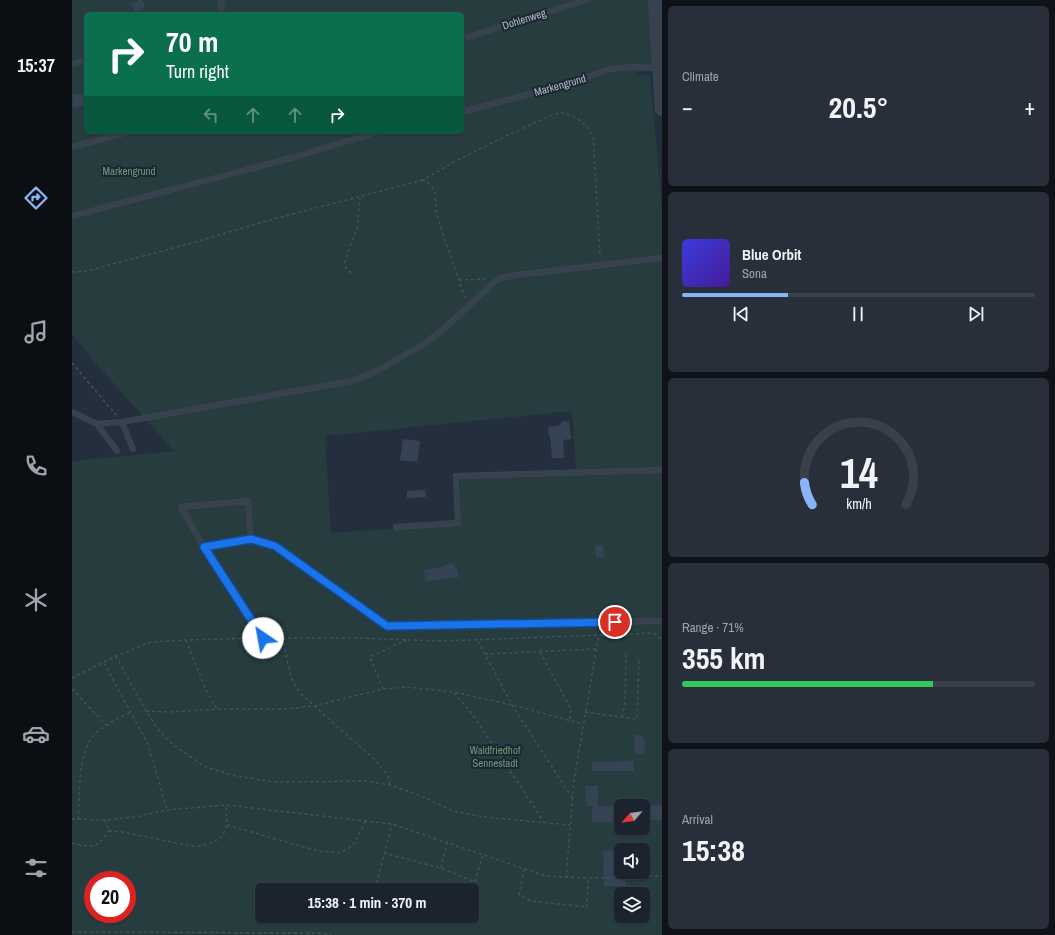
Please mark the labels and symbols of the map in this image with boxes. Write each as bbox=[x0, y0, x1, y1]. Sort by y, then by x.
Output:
street label: Dohlenweg bbox=[500, 5, 548, 33]
street label: Markengrund bbox=[533, 71, 587, 99]
park label: Markengrund bbox=[102, 164, 156, 178]
pin bbox=[598, 605, 632, 639]
position arrow bbox=[242, 617, 284, 659]
park label: Waldfriedhof Sennestadt bbox=[470, 743, 521, 770]
north arrow bbox=[614, 799, 650, 835]
speed limit sign: 20 bbox=[84, 871, 136, 923]

